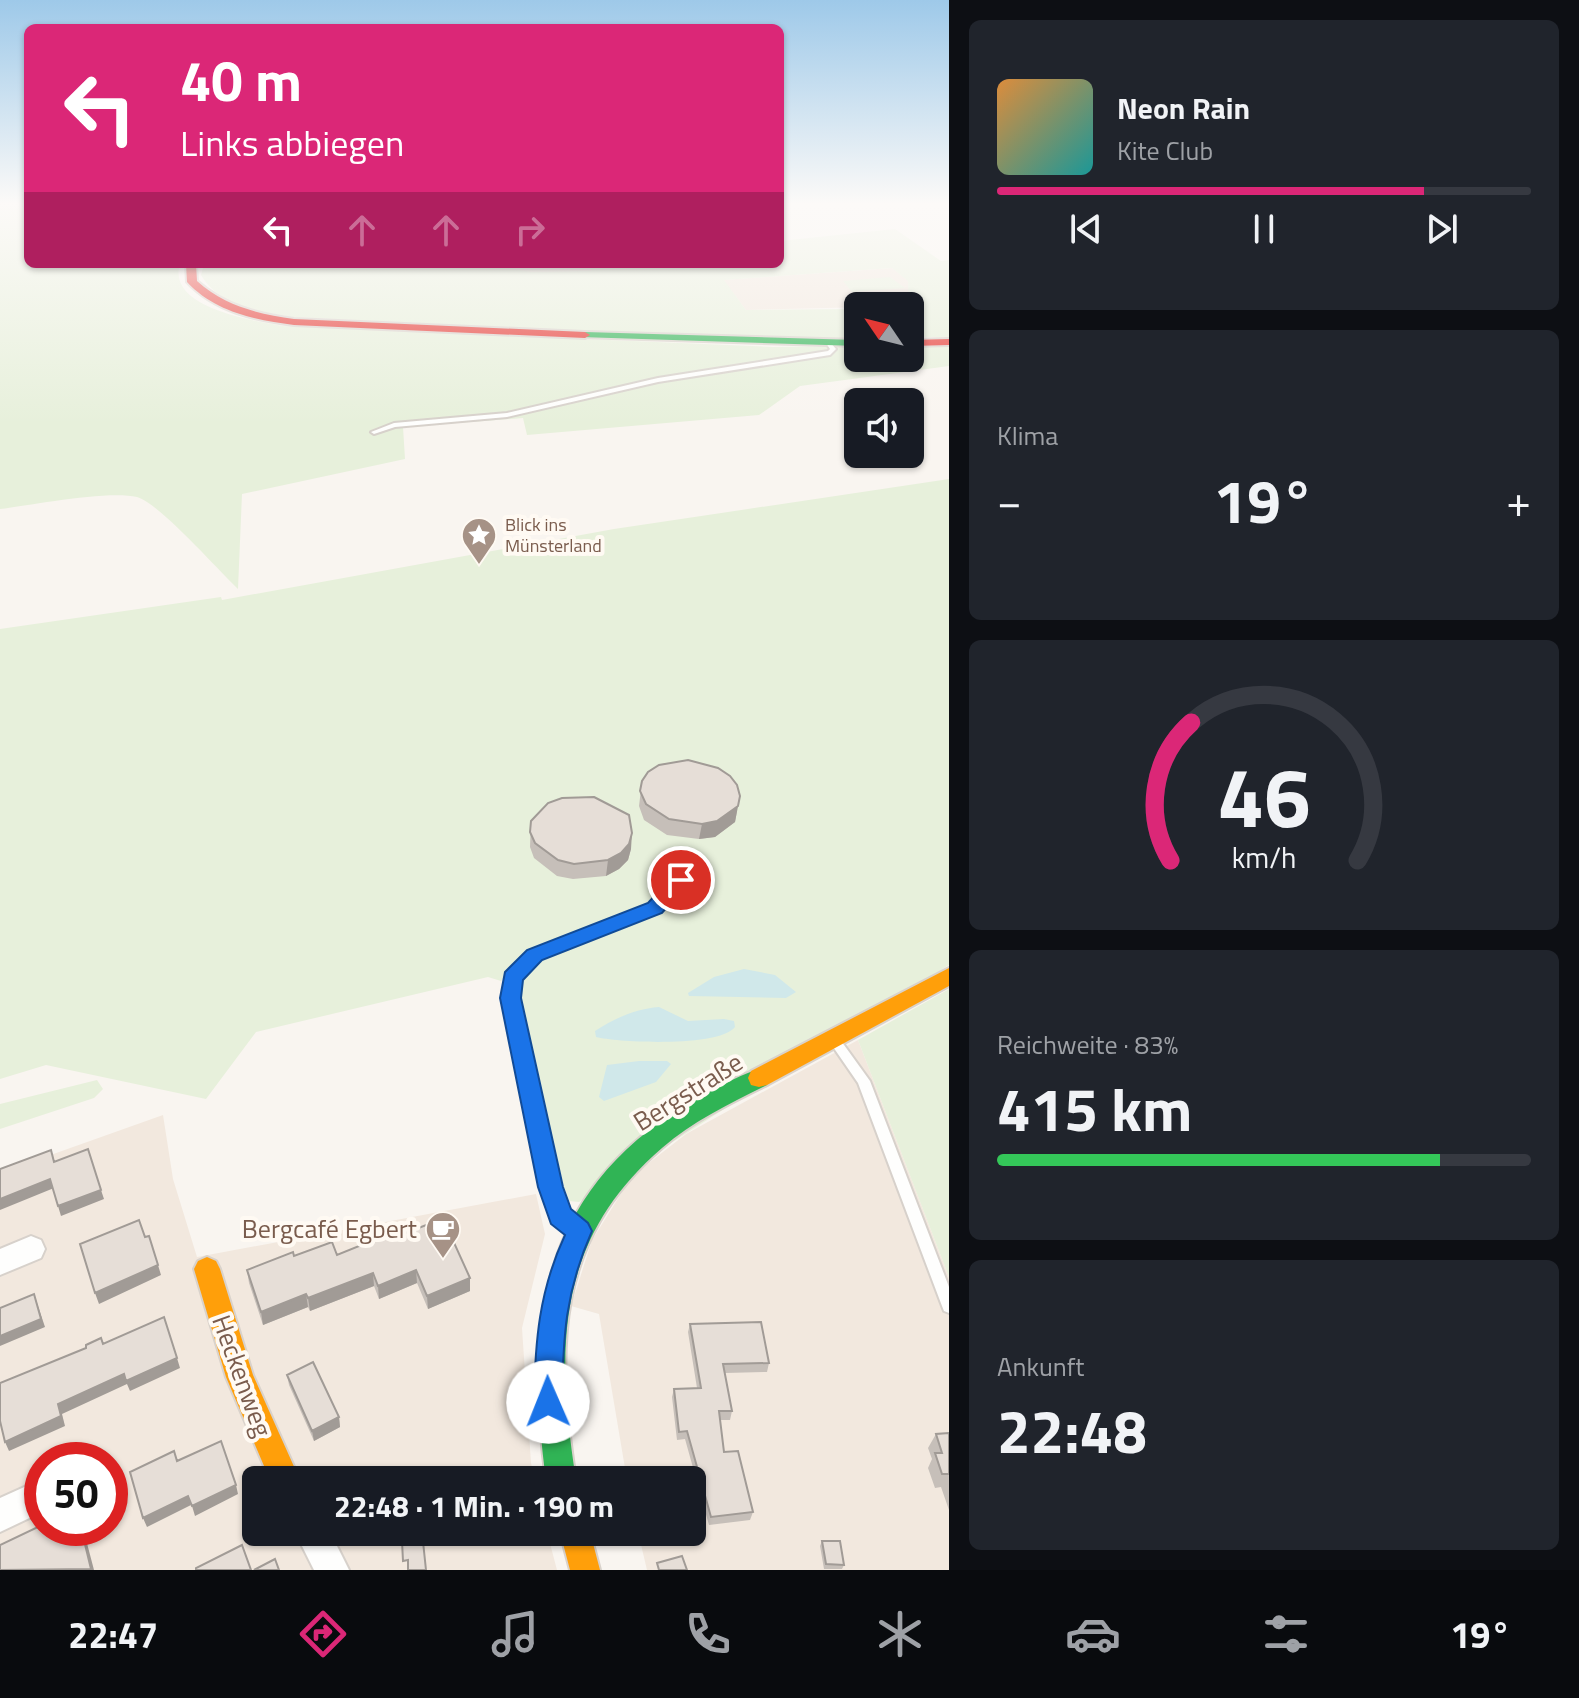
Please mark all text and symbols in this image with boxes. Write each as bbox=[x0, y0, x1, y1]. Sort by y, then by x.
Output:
text: 40 m bbox=[180, 38, 302, 123]
icon: left bbox=[48, 56, 152, 160]
text: Neon Rain bbox=[1117, 85, 1250, 131]
text: Links abbiegen bbox=[180, 115, 404, 170]
text: Kite Club bbox=[1117, 131, 1213, 170]
icon: previous bbox=[1064, 207, 1108, 251]
icon: pause bbox=[1242, 207, 1286, 251]
icon: next bbox=[1420, 207, 1464, 251]
icon: left bbox=[256, 208, 300, 252]
icon: ahead bbox=[340, 208, 384, 252]
icon: ahead bbox=[424, 208, 468, 252]
icon: right bbox=[508, 208, 552, 252]
north arrow bbox=[844, 292, 924, 372]
map controls bbox=[844, 292, 924, 468]
button: sound bbox=[844, 388, 924, 468]
text: Klima bbox=[997, 416, 1058, 455]
text: 19° bbox=[1214, 455, 1314, 546]
text: − bbox=[997, 467, 1022, 534]
text: + bbox=[1506, 467, 1531, 534]
place label: Blick ins Münsterland bbox=[505, 511, 602, 559]
place icon: Blick ins Münsterland bbox=[460, 516, 498, 566]
text: 46 bbox=[1217, 733, 1311, 859]
text: km/h bbox=[1232, 836, 1296, 879]
pin bbox=[647, 846, 715, 914]
icon: arrive bbox=[659, 858, 703, 902]
text: Reichweite · 83% bbox=[997, 1025, 1178, 1064]
street label: Bergstraße bbox=[625, 1043, 750, 1141]
text: 415 km bbox=[997, 1063, 1192, 1154]
place label: Bergcafé Egbert bbox=[242, 1209, 417, 1248]
cafe icon: Bergcafé Egbert bbox=[424, 1210, 462, 1260]
street label: Heckenweg bbox=[202, 1309, 283, 1442]
text: Ankunft bbox=[997, 1347, 1084, 1386]
position arrow bbox=[506, 1360, 590, 1444]
text: 22:48 bbox=[997, 1385, 1147, 1476]
speed limit sign: 50 bbox=[24, 1442, 128, 1546]
text: 22:48 · 1 Min. · 190 m bbox=[334, 1483, 614, 1529]
icon: directions bbox=[295, 1606, 351, 1662]
icon: music bbox=[487, 1606, 543, 1662]
icon: phone bbox=[680, 1606, 736, 1662]
icon: climate bbox=[872, 1606, 928, 1662]
icon: car bbox=[1065, 1606, 1121, 1662]
icon: filters bbox=[1258, 1606, 1314, 1662]
text: 22:47 bbox=[68, 1607, 158, 1662]
text: 19° bbox=[1450, 1607, 1511, 1662]

